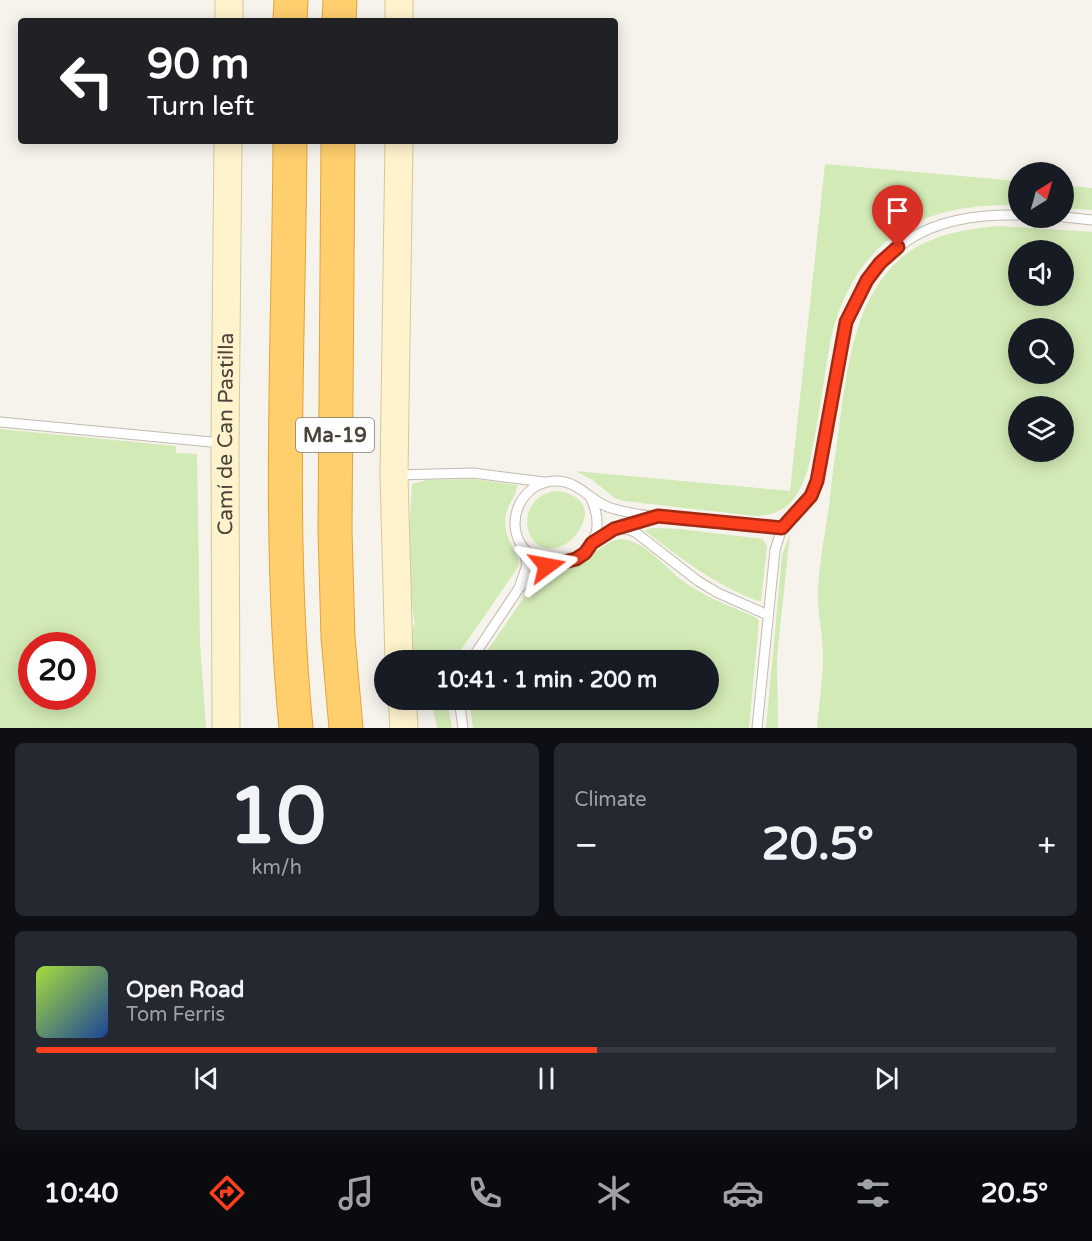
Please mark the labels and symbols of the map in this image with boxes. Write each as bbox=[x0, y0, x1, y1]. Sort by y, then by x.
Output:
north arrow bbox=[1008, 162, 1074, 228]
pin bbox=[872, 185, 923, 247]
street label: Camí de Can Pastilla bbox=[213, 333, 239, 535]
road number: Ma-19 bbox=[296, 418, 374, 452]
position arrow bbox=[515, 534, 579, 598]
speed limit sign: 20 bbox=[18, 632, 96, 710]

